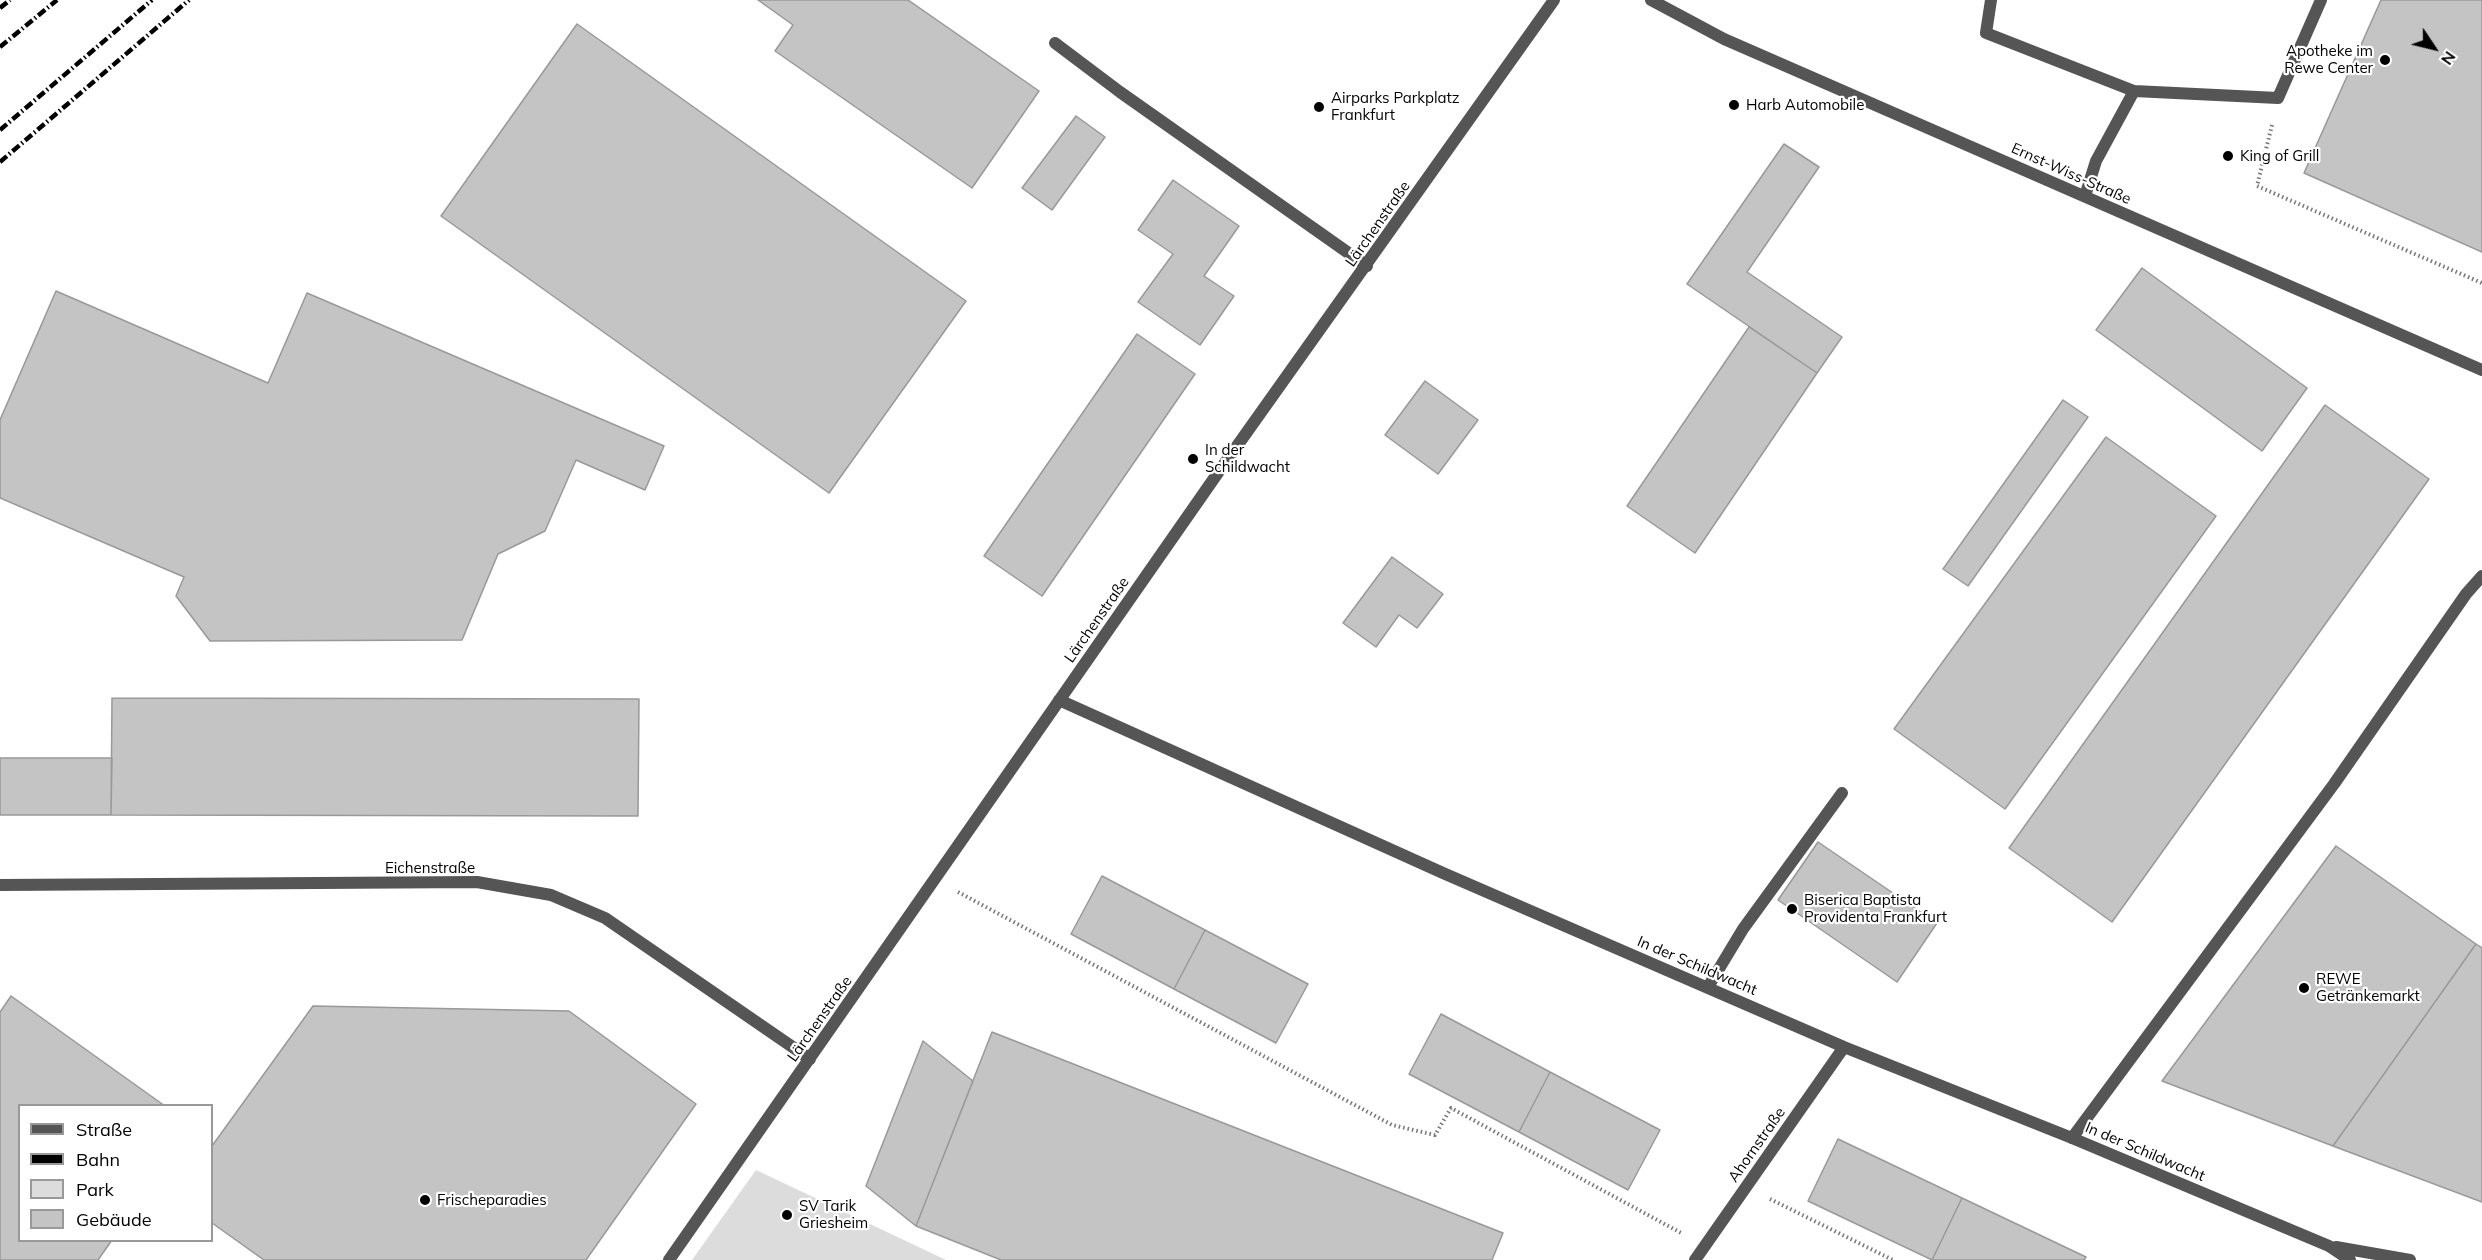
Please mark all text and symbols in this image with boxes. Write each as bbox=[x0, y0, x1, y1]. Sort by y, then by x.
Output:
north arrow bbox=[2404, 18, 2464, 78]
place label: Apotheke im Rewe Center bbox=[2284, 42, 2373, 77]
text: N bbox=[2437, 48, 2460, 69]
marker: Apotheke im Rewe Center bbox=[2378, 53, 2392, 67]
place label: Airparks Parkplatz Frankfurt bbox=[1331, 89, 1460, 124]
place label: Harb Automobile bbox=[1746, 96, 1864, 114]
marker: Harb Automobile bbox=[1727, 98, 1741, 112]
marker: Airparks Parkplatz Frankfurt bbox=[1312, 100, 1326, 114]
street label: Ernst-Wiss-Straße bbox=[2008, 140, 2134, 208]
place label: King of Grill bbox=[2240, 147, 2319, 165]
marker: King of Grill bbox=[2221, 149, 2235, 163]
street label: Lärchenstraße bbox=[1342, 178, 1414, 270]
place label: In der Schildwacht bbox=[1205, 441, 1290, 476]
marker: In der Schildwacht bbox=[1186, 452, 1200, 466]
street label: Lärchenstraße bbox=[1061, 574, 1133, 666]
street label: Eichenstraße bbox=[385, 859, 475, 877]
place label: Biserica Baptista Providenta Frankfurt bbox=[1804, 891, 1947, 926]
marker: Biserica Baptista Providenta Frankfurt bbox=[1785, 902, 1799, 916]
street label: In der Schildwacht bbox=[1634, 933, 1760, 999]
place label: REWE Getränkemarkt bbox=[2316, 970, 2420, 1005]
street label: Lärchenstraße bbox=[784, 973, 856, 1065]
marker: REWE Getränkemarkt bbox=[2297, 981, 2311, 995]
legend bbox=[18, 1104, 213, 1242]
street label: Ahornstraße bbox=[1725, 1104, 1789, 1186]
text: Straße bbox=[76, 1118, 132, 1141]
street label: In der Schildwacht bbox=[2082, 1119, 2208, 1185]
text: Bahn bbox=[76, 1148, 120, 1171]
text: Park bbox=[76, 1178, 114, 1201]
place label: Frischeparadies bbox=[437, 1191, 547, 1209]
marker: Frischeparadies bbox=[418, 1193, 432, 1207]
place label: SV Tarik Griesheim bbox=[799, 1197, 868, 1232]
text: Gebäude bbox=[76, 1208, 152, 1231]
marker: SV Tarik Griesheim bbox=[780, 1208, 794, 1222]

